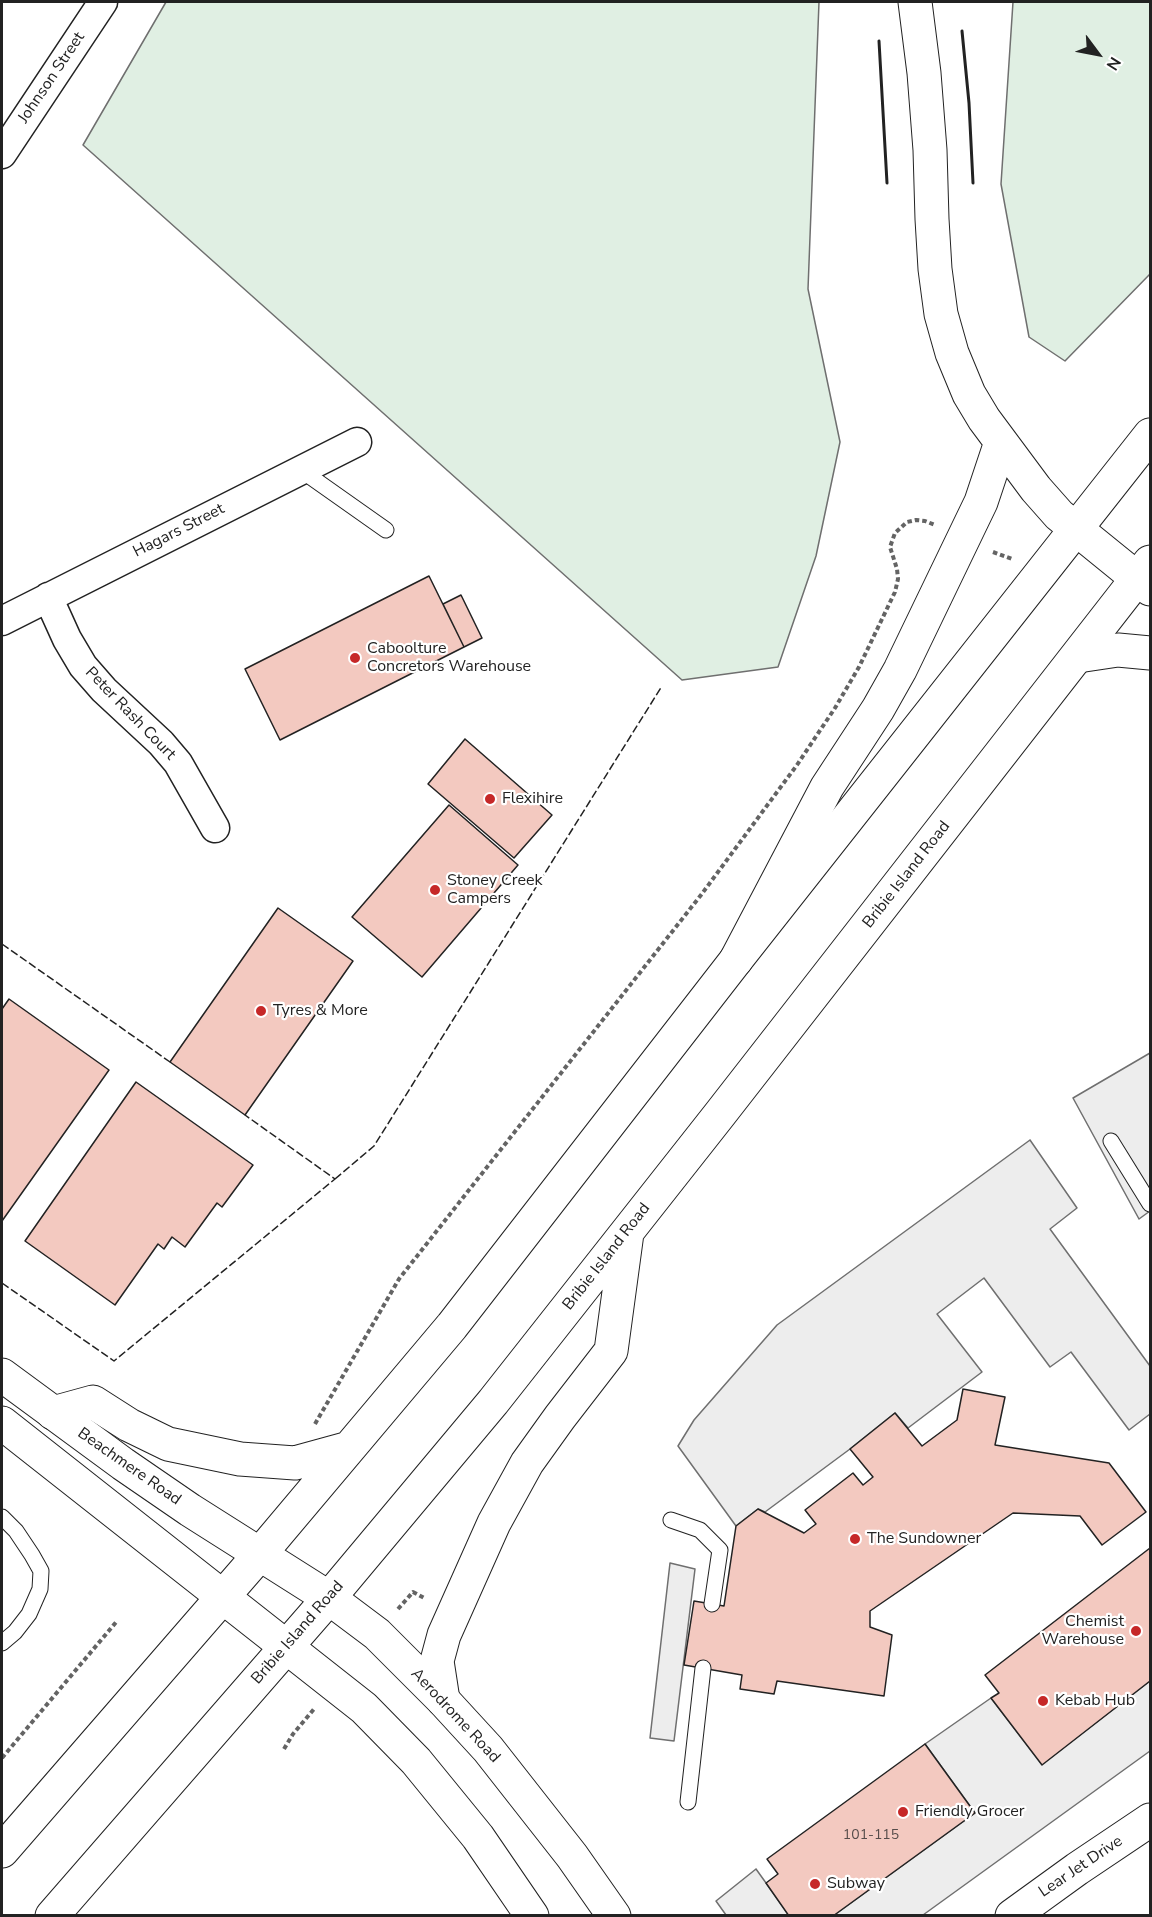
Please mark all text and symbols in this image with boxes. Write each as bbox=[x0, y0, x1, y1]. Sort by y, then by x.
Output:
north arrow bbox=[1068, 24, 1128, 84]
street label: Johnson Street bbox=[14, 29, 90, 127]
text: N bbox=[1101, 53, 1126, 74]
street label: Hagars Street bbox=[130, 500, 228, 562]
place label: Caboolture Concretors Warehouse bbox=[367, 639, 531, 677]
marker: Caboolture Concretors Warehouse bbox=[348, 651, 362, 665]
street label: Peter Rash Court bbox=[81, 663, 179, 765]
place label: Flexihire bbox=[502, 789, 563, 809]
marker: Flexihire bbox=[483, 792, 497, 806]
street label: Bribie Island Road bbox=[859, 818, 955, 932]
place label: Stoney Creek Campers bbox=[447, 871, 542, 909]
marker: Stoney Creek Campers bbox=[428, 883, 442, 897]
place label: Tyres & More bbox=[273, 1001, 368, 1021]
marker: Tyres & More bbox=[254, 1004, 268, 1018]
street label: Bribie Island Road bbox=[559, 1200, 655, 1314]
street label: Beachmere Road bbox=[74, 1424, 184, 1510]
place label: The Sundowner bbox=[867, 1529, 981, 1549]
marker: The Sundowner bbox=[848, 1532, 862, 1546]
street label: Bribie Island Road bbox=[248, 1577, 348, 1689]
place label: Chemist Warehouse bbox=[1042, 1612, 1124, 1650]
marker: Chemist Warehouse bbox=[1129, 1624, 1143, 1638]
street label: Aerodrome Road bbox=[406, 1665, 504, 1767]
place label: Kebab Hub bbox=[1055, 1691, 1135, 1711]
marker: Kebab Hub bbox=[1036, 1694, 1050, 1708]
place label: Friendly Grocer bbox=[915, 1802, 1024, 1822]
marker: Friendly Grocer bbox=[896, 1805, 910, 1819]
house number: 101-115 bbox=[843, 1828, 899, 1844]
street label: Lear Jet Drive bbox=[1036, 1832, 1126, 1902]
place label: Subway bbox=[827, 1874, 885, 1894]
marker: Subway bbox=[808, 1877, 822, 1891]

